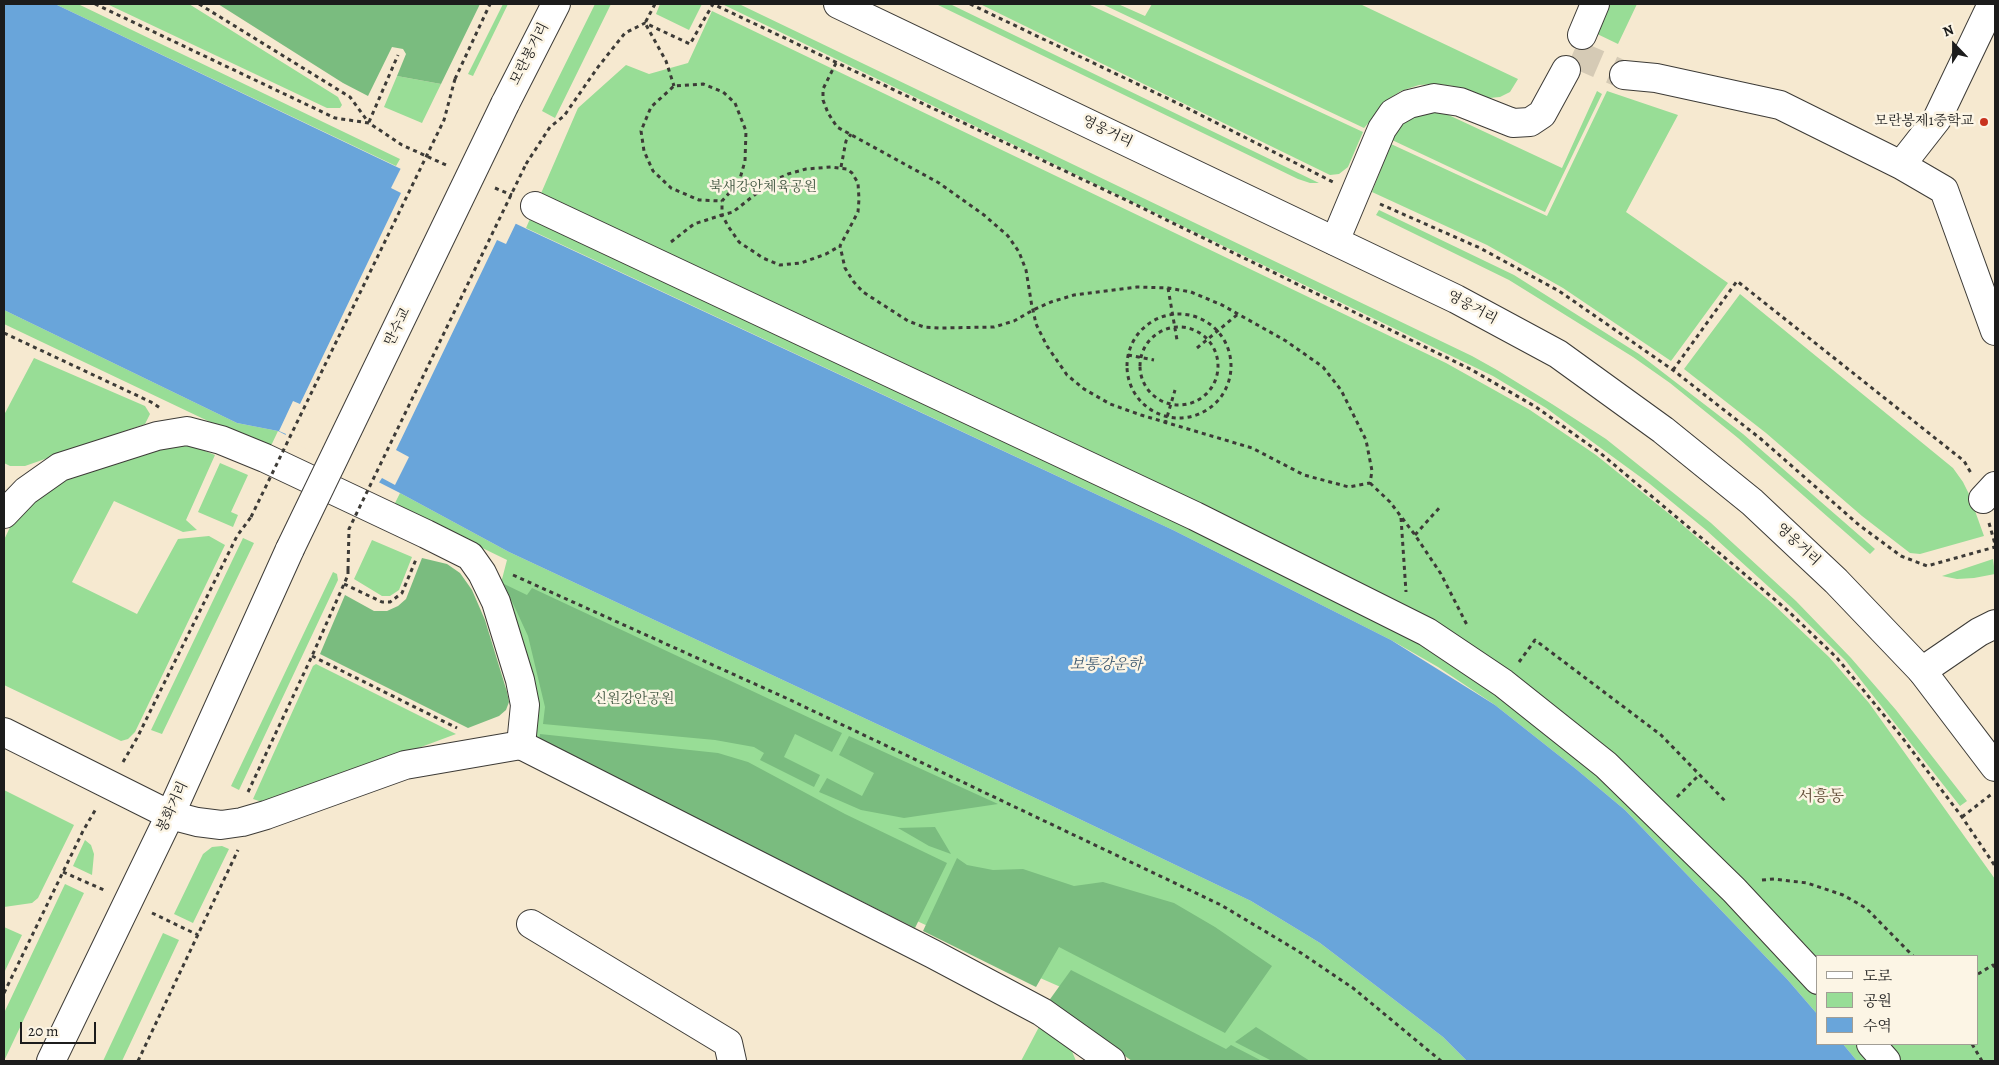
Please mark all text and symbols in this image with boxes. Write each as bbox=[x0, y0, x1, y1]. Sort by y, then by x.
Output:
street label: 모란봉거리 bbox=[507, 20, 553, 88]
north arrow bbox=[1929, 20, 1979, 70]
text: N bbox=[1940, 20, 1956, 41]
street label: 영웅거리 bbox=[1079, 113, 1135, 151]
place label: 모란봉제1중학교 bbox=[1875, 114, 1974, 130]
marker: 모란봉제1중학교 bbox=[1978, 116, 1990, 128]
park label: 북새강안체육공원 bbox=[709, 180, 817, 196]
street label: 영웅거리 bbox=[1444, 288, 1500, 328]
street label: 만수교 bbox=[382, 305, 414, 349]
street label: 영웅거리 bbox=[1772, 520, 1824, 570]
water label: 보통강운하 bbox=[1070, 656, 1142, 674]
park label: 신원강안공원 bbox=[593, 692, 675, 708]
street label: 봉화거리 bbox=[154, 779, 192, 835]
district label: 서흥동 bbox=[1798, 787, 1844, 807]
legend bbox=[1816, 955, 1979, 1045]
text: 도로 bbox=[1863, 966, 1892, 986]
text: 공원 bbox=[1863, 991, 1892, 1011]
scale bar bbox=[22, 1012, 99, 1044]
text: 수역 bbox=[1863, 1016, 1892, 1036]
text: 20 m bbox=[28, 1021, 59, 1041]

